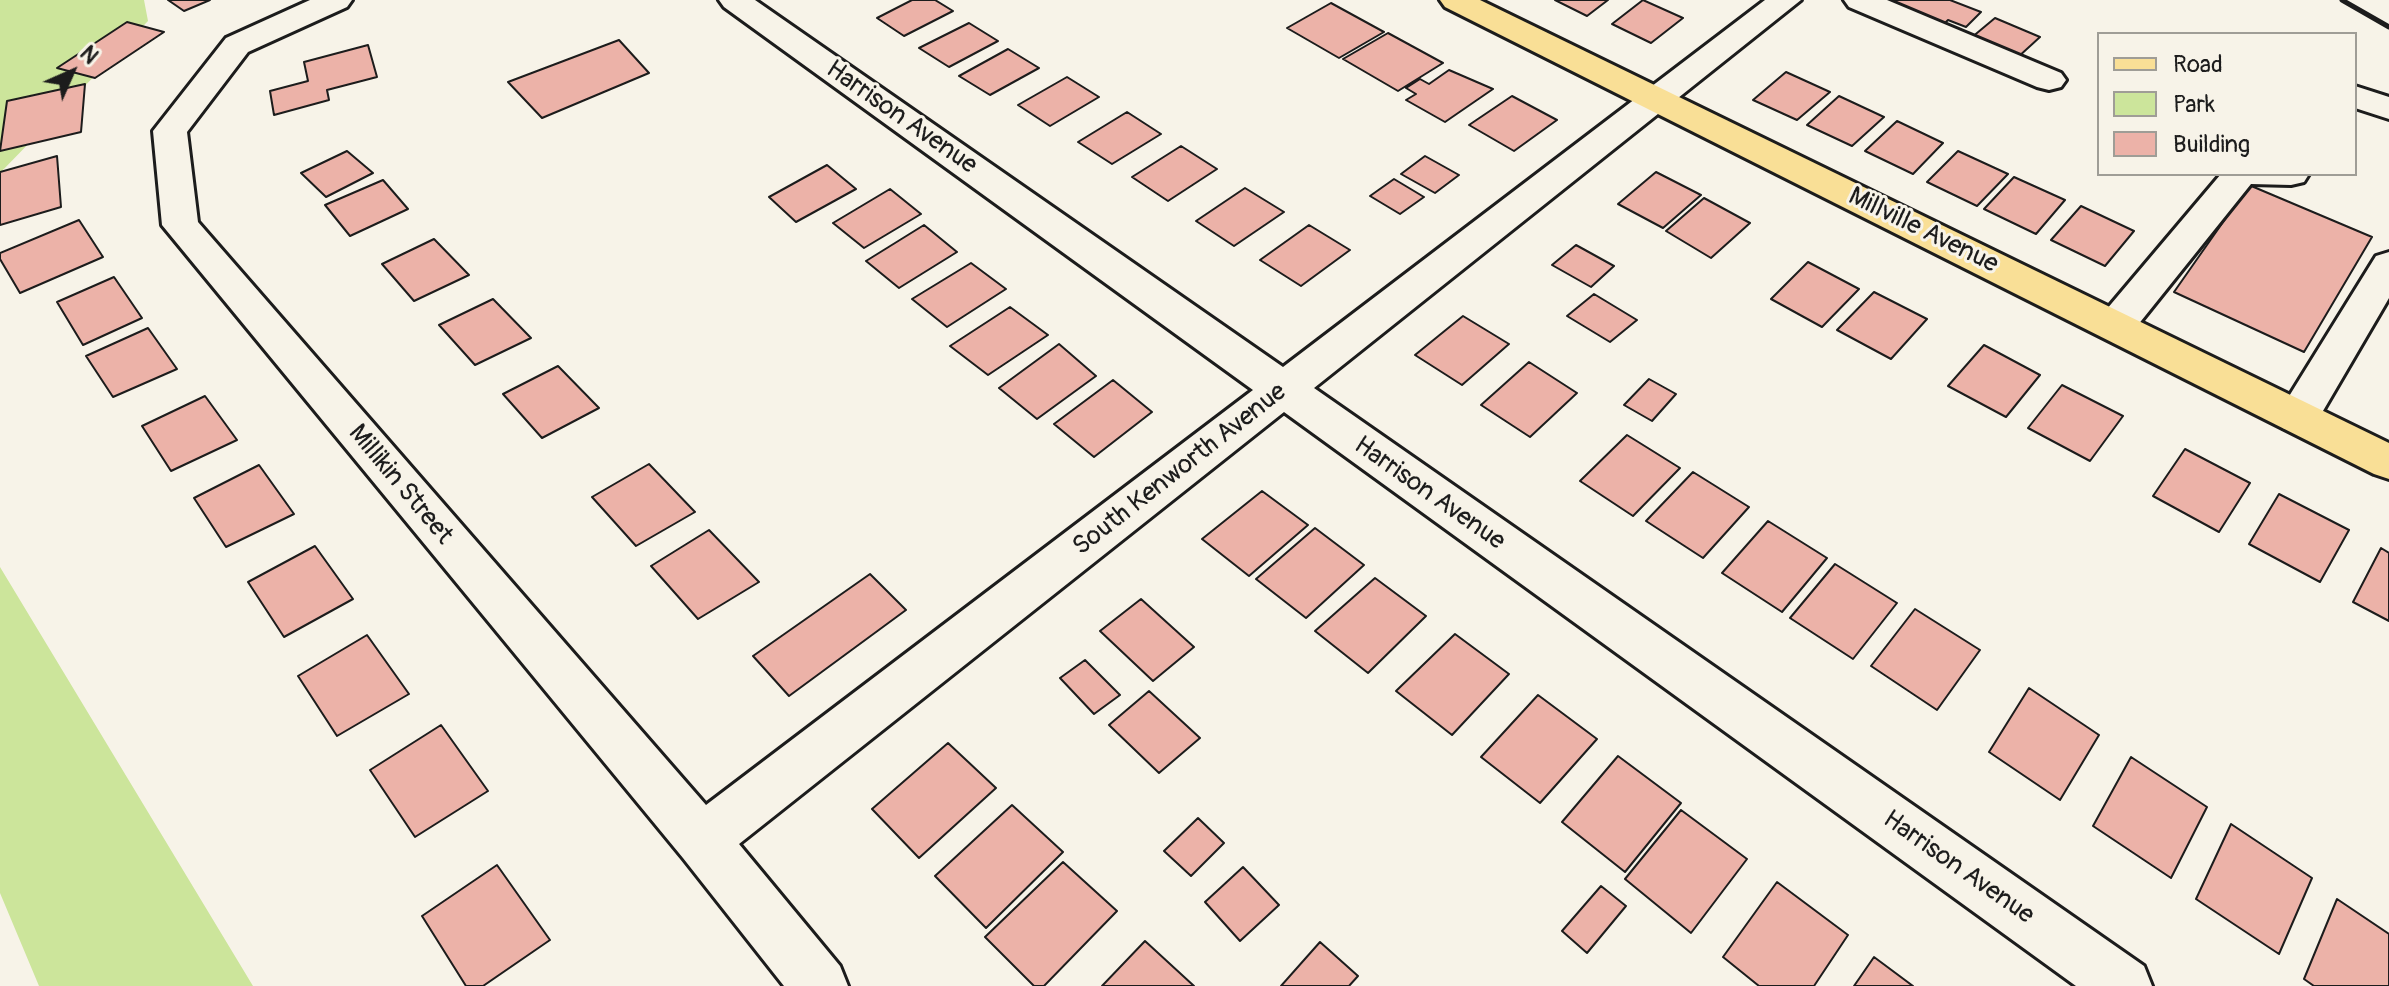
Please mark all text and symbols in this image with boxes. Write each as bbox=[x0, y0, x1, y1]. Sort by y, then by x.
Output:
north arrow bbox=[32, 32, 112, 112]
legend bbox=[2097, 32, 2357, 176]
text: N bbox=[74, 40, 104, 70]
text: Road bbox=[2173, 50, 2223, 79]
street label: Harrison Avenue bbox=[819, 54, 983, 182]
text: Park bbox=[2173, 90, 2215, 119]
text: Building bbox=[2173, 130, 2250, 159]
street label: Millville Avenue bbox=[1843, 181, 2003, 281]
street label: South Kenworth Avenue bbox=[1067, 377, 1293, 563]
street label: Millikin Street bbox=[341, 419, 459, 551]
street label: Harrison Avenue bbox=[1347, 430, 1511, 558]
street label: Harrison Avenue bbox=[1876, 804, 2040, 932]

